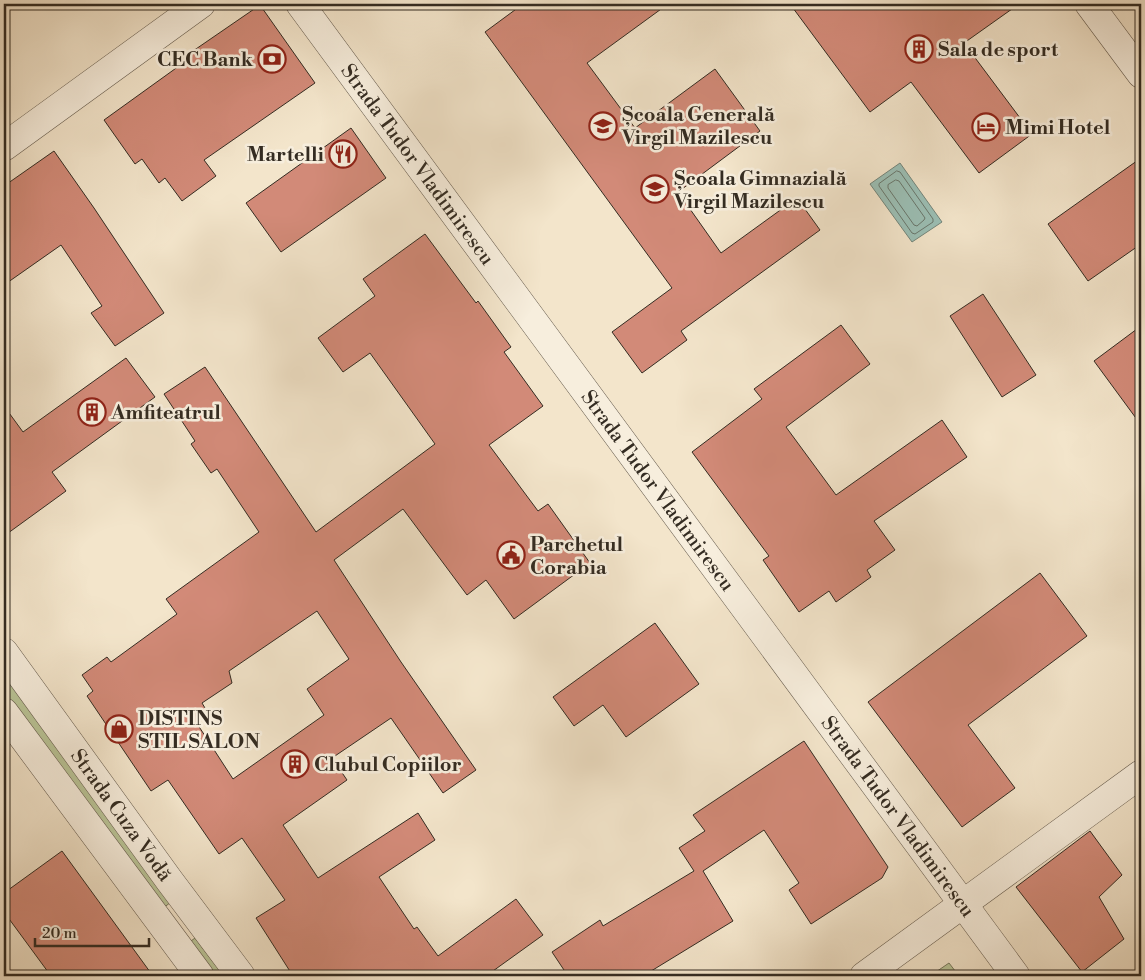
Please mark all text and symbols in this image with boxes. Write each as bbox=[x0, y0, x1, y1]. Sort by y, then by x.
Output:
building icon: Sala de sport bbox=[904, 34, 934, 64]
place label: Sala de sport bbox=[938, 38, 1059, 63]
bank icon: CEC Bank bbox=[257, 44, 287, 74]
place label: CEC Bank bbox=[157, 48, 254, 73]
street label: Strada Tudor Vladimirescu bbox=[335, 60, 499, 271]
place label: Școala Generală Virgil Mazilescu bbox=[621, 103, 775, 151]
school or university icon: Școala Generală Virgil Mazilescu bbox=[588, 111, 618, 141]
hotel icon: Mimi Hotel bbox=[971, 112, 1001, 142]
place label: Mimi Hotel bbox=[1005, 116, 1111, 141]
restaurant icon: Martelli bbox=[328, 139, 358, 169]
place label: Martelli bbox=[247, 143, 325, 168]
place label: Școala Gimnazială Virgil Mazilescu bbox=[673, 167, 847, 215]
school or university icon: Școala Gimnazială Virgil Mazilescu bbox=[640, 174, 670, 204]
street label: Strada Tudor Vladimirescu bbox=[575, 386, 740, 597]
building icon: Amfiteatrul bbox=[77, 397, 107, 427]
place label: Amfiteatrul bbox=[110, 401, 221, 426]
place label: Parchetul Corabia bbox=[530, 533, 624, 581]
public building icon: Parchetul Corabia bbox=[496, 540, 526, 570]
place label: DISTINS STIL SALON bbox=[138, 707, 260, 755]
street label: Strada Tudor Vladimirescu bbox=[815, 712, 980, 923]
shop icon: DISTINS STIL SALON bbox=[104, 714, 134, 744]
street label: Strada Cuza Vodă bbox=[64, 745, 177, 887]
building icon: Clubul Copiilor bbox=[280, 749, 310, 779]
place label: Clubul Copiilor bbox=[314, 753, 462, 778]
scale bar bbox=[35, 915, 149, 947]
text: 20 m bbox=[42, 924, 77, 943]

